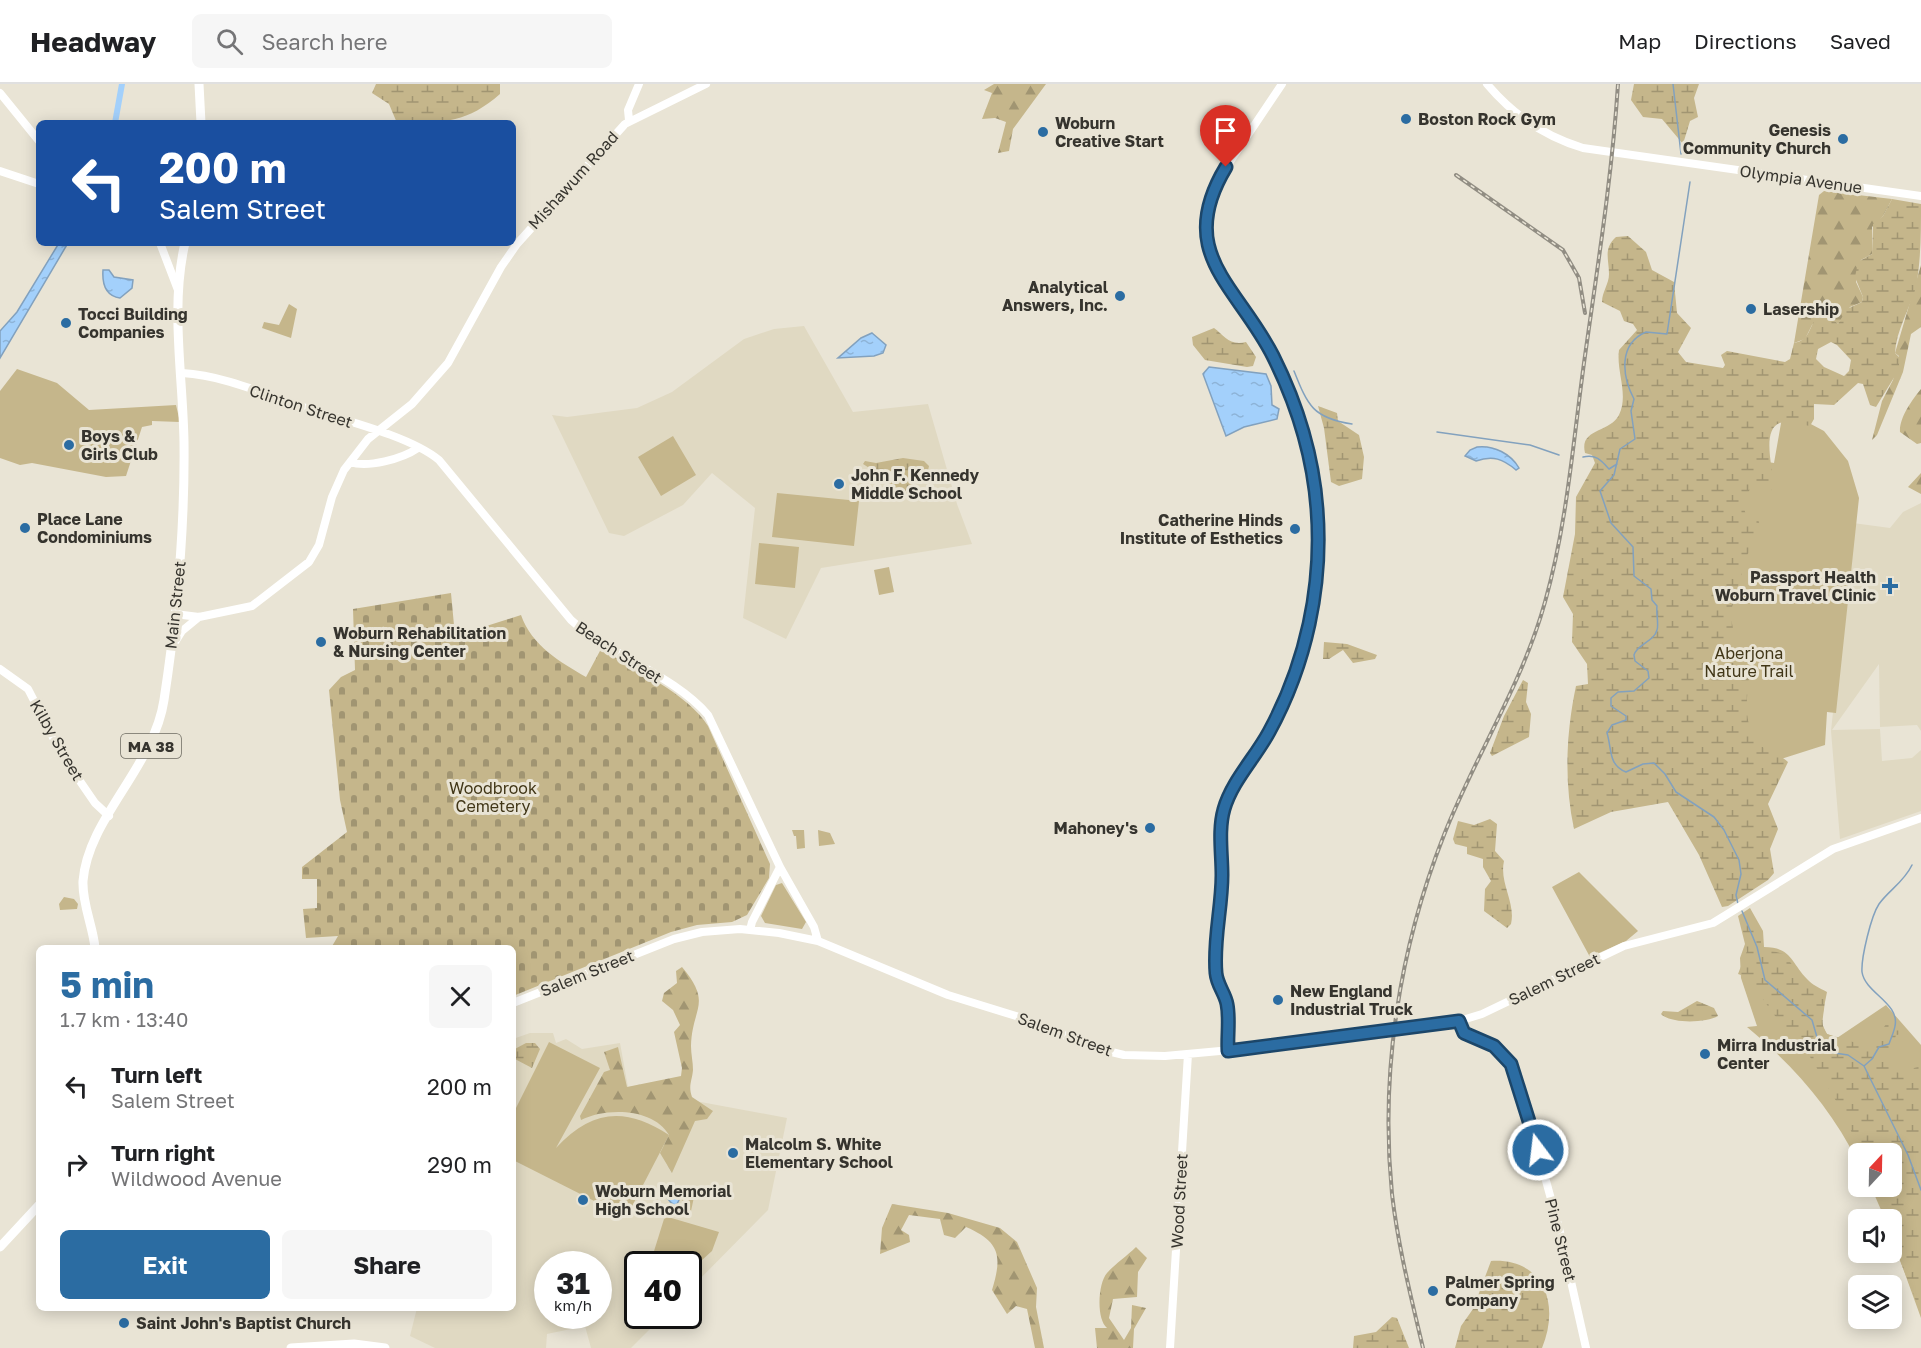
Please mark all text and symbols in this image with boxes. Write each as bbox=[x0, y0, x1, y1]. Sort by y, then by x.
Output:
search box bbox=[192, 14, 612, 68]
text: Headway bbox=[30, 25, 156, 58]
icon: search bbox=[213, 25, 246, 58]
text: Search here bbox=[261, 28, 387, 55]
text: Map bbox=[1618, 28, 1661, 54]
text: Directions bbox=[1694, 28, 1797, 54]
text: Saved bbox=[1830, 28, 1891, 54]
pin bbox=[1200, 105, 1251, 167]
place label: Boston Rock Gym bbox=[1418, 109, 1556, 129]
marker: Boston Rock Gym bbox=[1399, 112, 1413, 126]
place label: Woburn Creative Start bbox=[1055, 113, 1164, 151]
icon: arrive bbox=[1209, 114, 1242, 147]
place label: Genesis Community Church bbox=[1683, 120, 1831, 158]
marker: Woburn Creative Start bbox=[1036, 125, 1050, 139]
street label: Mishawum Road bbox=[524, 127, 622, 233]
marker: Genesis Community Church bbox=[1836, 132, 1850, 146]
text: 200 m bbox=[159, 142, 286, 192]
icon: left bbox=[60, 144, 138, 222]
street label: Olympia Avenue bbox=[1738, 161, 1864, 197]
text: Salem Street bbox=[159, 193, 326, 225]
place label: Analytical Answers, Inc. bbox=[1002, 277, 1109, 315]
marker: Analytical Answers, Inc. bbox=[1113, 289, 1127, 303]
place label: Lasership bbox=[1763, 299, 1839, 319]
marker: Lasership bbox=[1744, 302, 1758, 316]
place label: Tocci Building Companies bbox=[78, 304, 188, 342]
marker: Tocci Building Companies bbox=[59, 316, 73, 330]
street label: Clinton Street bbox=[247, 380, 355, 432]
place label: Boys & Girls Club bbox=[81, 426, 158, 464]
marker: Boys & Girls Club bbox=[62, 438, 76, 452]
place label: John F. Kennedy Middle School bbox=[851, 465, 979, 503]
marker: John F. Kennedy Middle School bbox=[832, 477, 846, 491]
place label: Place Lane Condominiums bbox=[37, 509, 152, 547]
place label: Catherine Hinds Institute of Esthetics bbox=[1120, 510, 1283, 548]
marker: Place Lane Condominiums bbox=[18, 521, 32, 535]
marker: Catherine Hinds Institute of Esthetics bbox=[1288, 522, 1302, 536]
street label: Main Street bbox=[160, 560, 190, 650]
place label: Passport Health Woburn Travel Clinic bbox=[1715, 567, 1876, 605]
marker: Passport Health Woburn Travel Clinic bbox=[1881, 577, 1899, 595]
street label: Beach Street bbox=[572, 617, 666, 687]
place label: Woburn Rehabilitation & Nursing Center bbox=[333, 623, 506, 661]
marker: Woburn Rehabilitation & Nursing Center bbox=[314, 635, 328, 649]
park label: Aberjona Nature Trail bbox=[1704, 643, 1794, 681]
street label: Kilby Street bbox=[26, 696, 88, 784]
road number: MA 38 bbox=[121, 734, 181, 758]
park label: Woodbrook Cemetery bbox=[449, 778, 537, 816]
place label: Mahoney's bbox=[1053, 818, 1138, 838]
marker: Mahoney's bbox=[1143, 821, 1157, 835]
street label: Salem Street bbox=[537, 945, 637, 1001]
street label: Salem Street bbox=[1505, 948, 1603, 1010]
text: 5 min bbox=[60, 963, 154, 1006]
button: close bbox=[429, 965, 492, 1028]
place label: New England Industrial Truck bbox=[1290, 981, 1414, 1019]
marker: New England Industrial Truck bbox=[1271, 993, 1285, 1007]
text: 1.7 km · 13:40 bbox=[60, 1007, 188, 1031]
street label: Salem Street bbox=[1015, 1008, 1115, 1060]
place label: Mirra Industrial Center bbox=[1717, 1035, 1837, 1073]
marker: Mirra Industrial Center bbox=[1698, 1047, 1712, 1061]
text: Turn left bbox=[111, 1061, 202, 1088]
icon: left bbox=[60, 1070, 93, 1103]
text: 200 m bbox=[427, 1073, 492, 1100]
text: Salem Street bbox=[111, 1088, 235, 1112]
position arrow bbox=[1506, 1118, 1570, 1182]
place label: Malcolm S. White Elementary School bbox=[745, 1134, 894, 1172]
text: Turn right bbox=[111, 1139, 215, 1166]
north arrow bbox=[1848, 1143, 1902, 1197]
map controls bbox=[1848, 1143, 1902, 1329]
marker: Malcolm S. White Elementary School bbox=[726, 1146, 740, 1160]
icon: right bbox=[60, 1148, 93, 1181]
text: 290 m bbox=[427, 1151, 492, 1178]
street label: Wood Street bbox=[1167, 1153, 1191, 1249]
text: Wildwood Avenue bbox=[111, 1166, 282, 1190]
place label: Woburn Memorial High School bbox=[595, 1181, 732, 1219]
marker: Woburn Memorial High School bbox=[576, 1193, 590, 1207]
street label: Pine Street bbox=[1541, 1196, 1581, 1284]
button: sound bbox=[1848, 1209, 1902, 1263]
button: Exit bbox=[60, 1230, 270, 1299]
button: Share bbox=[282, 1230, 492, 1299]
speed limit sign: 40 bbox=[624, 1251, 702, 1329]
text: 31 bbox=[556, 1265, 590, 1301]
place label: Palmer Spring Company bbox=[1445, 1272, 1555, 1310]
button: layers bbox=[1848, 1275, 1902, 1329]
marker: Palmer Spring Company bbox=[1426, 1284, 1440, 1298]
text: km/h bbox=[554, 1296, 592, 1314]
place label: Saint John's Baptist Church bbox=[136, 1313, 351, 1333]
marker: Saint John's Baptist Church bbox=[117, 1316, 131, 1330]

